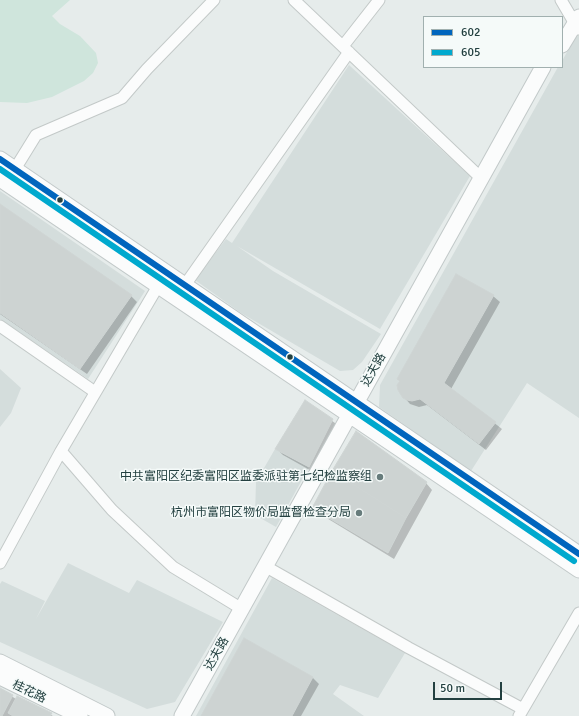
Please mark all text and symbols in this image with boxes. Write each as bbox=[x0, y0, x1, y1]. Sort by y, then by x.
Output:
legend bbox=[423, 16, 563, 68]
text: 602 bbox=[461, 25, 480, 40]
text: 605 bbox=[461, 45, 480, 60]
unlabelled marker bbox=[55, 195, 65, 205]
street label: 达夫路 bbox=[359, 351, 389, 389]
unlabelled marker bbox=[285, 352, 295, 362]
place label: 中共富阳区纪委富阳区监委派驻第七纪检监察组 bbox=[120, 470, 372, 484]
marker: 中共富阳区纪委富阳区监委派驻第七纪检监察组 bbox=[375, 472, 385, 482]
place label: 杭州市富阳区物价局监督检查分局 bbox=[171, 506, 351, 520]
marker: 杭州市富阳区物价局监督检查分局 bbox=[354, 508, 364, 518]
street label: 达夫路 bbox=[202, 635, 232, 673]
scale bar bbox=[435, 674, 504, 700]
street label: 桂花路 bbox=[10, 678, 48, 706]
text: 50 m bbox=[440, 681, 465, 696]

